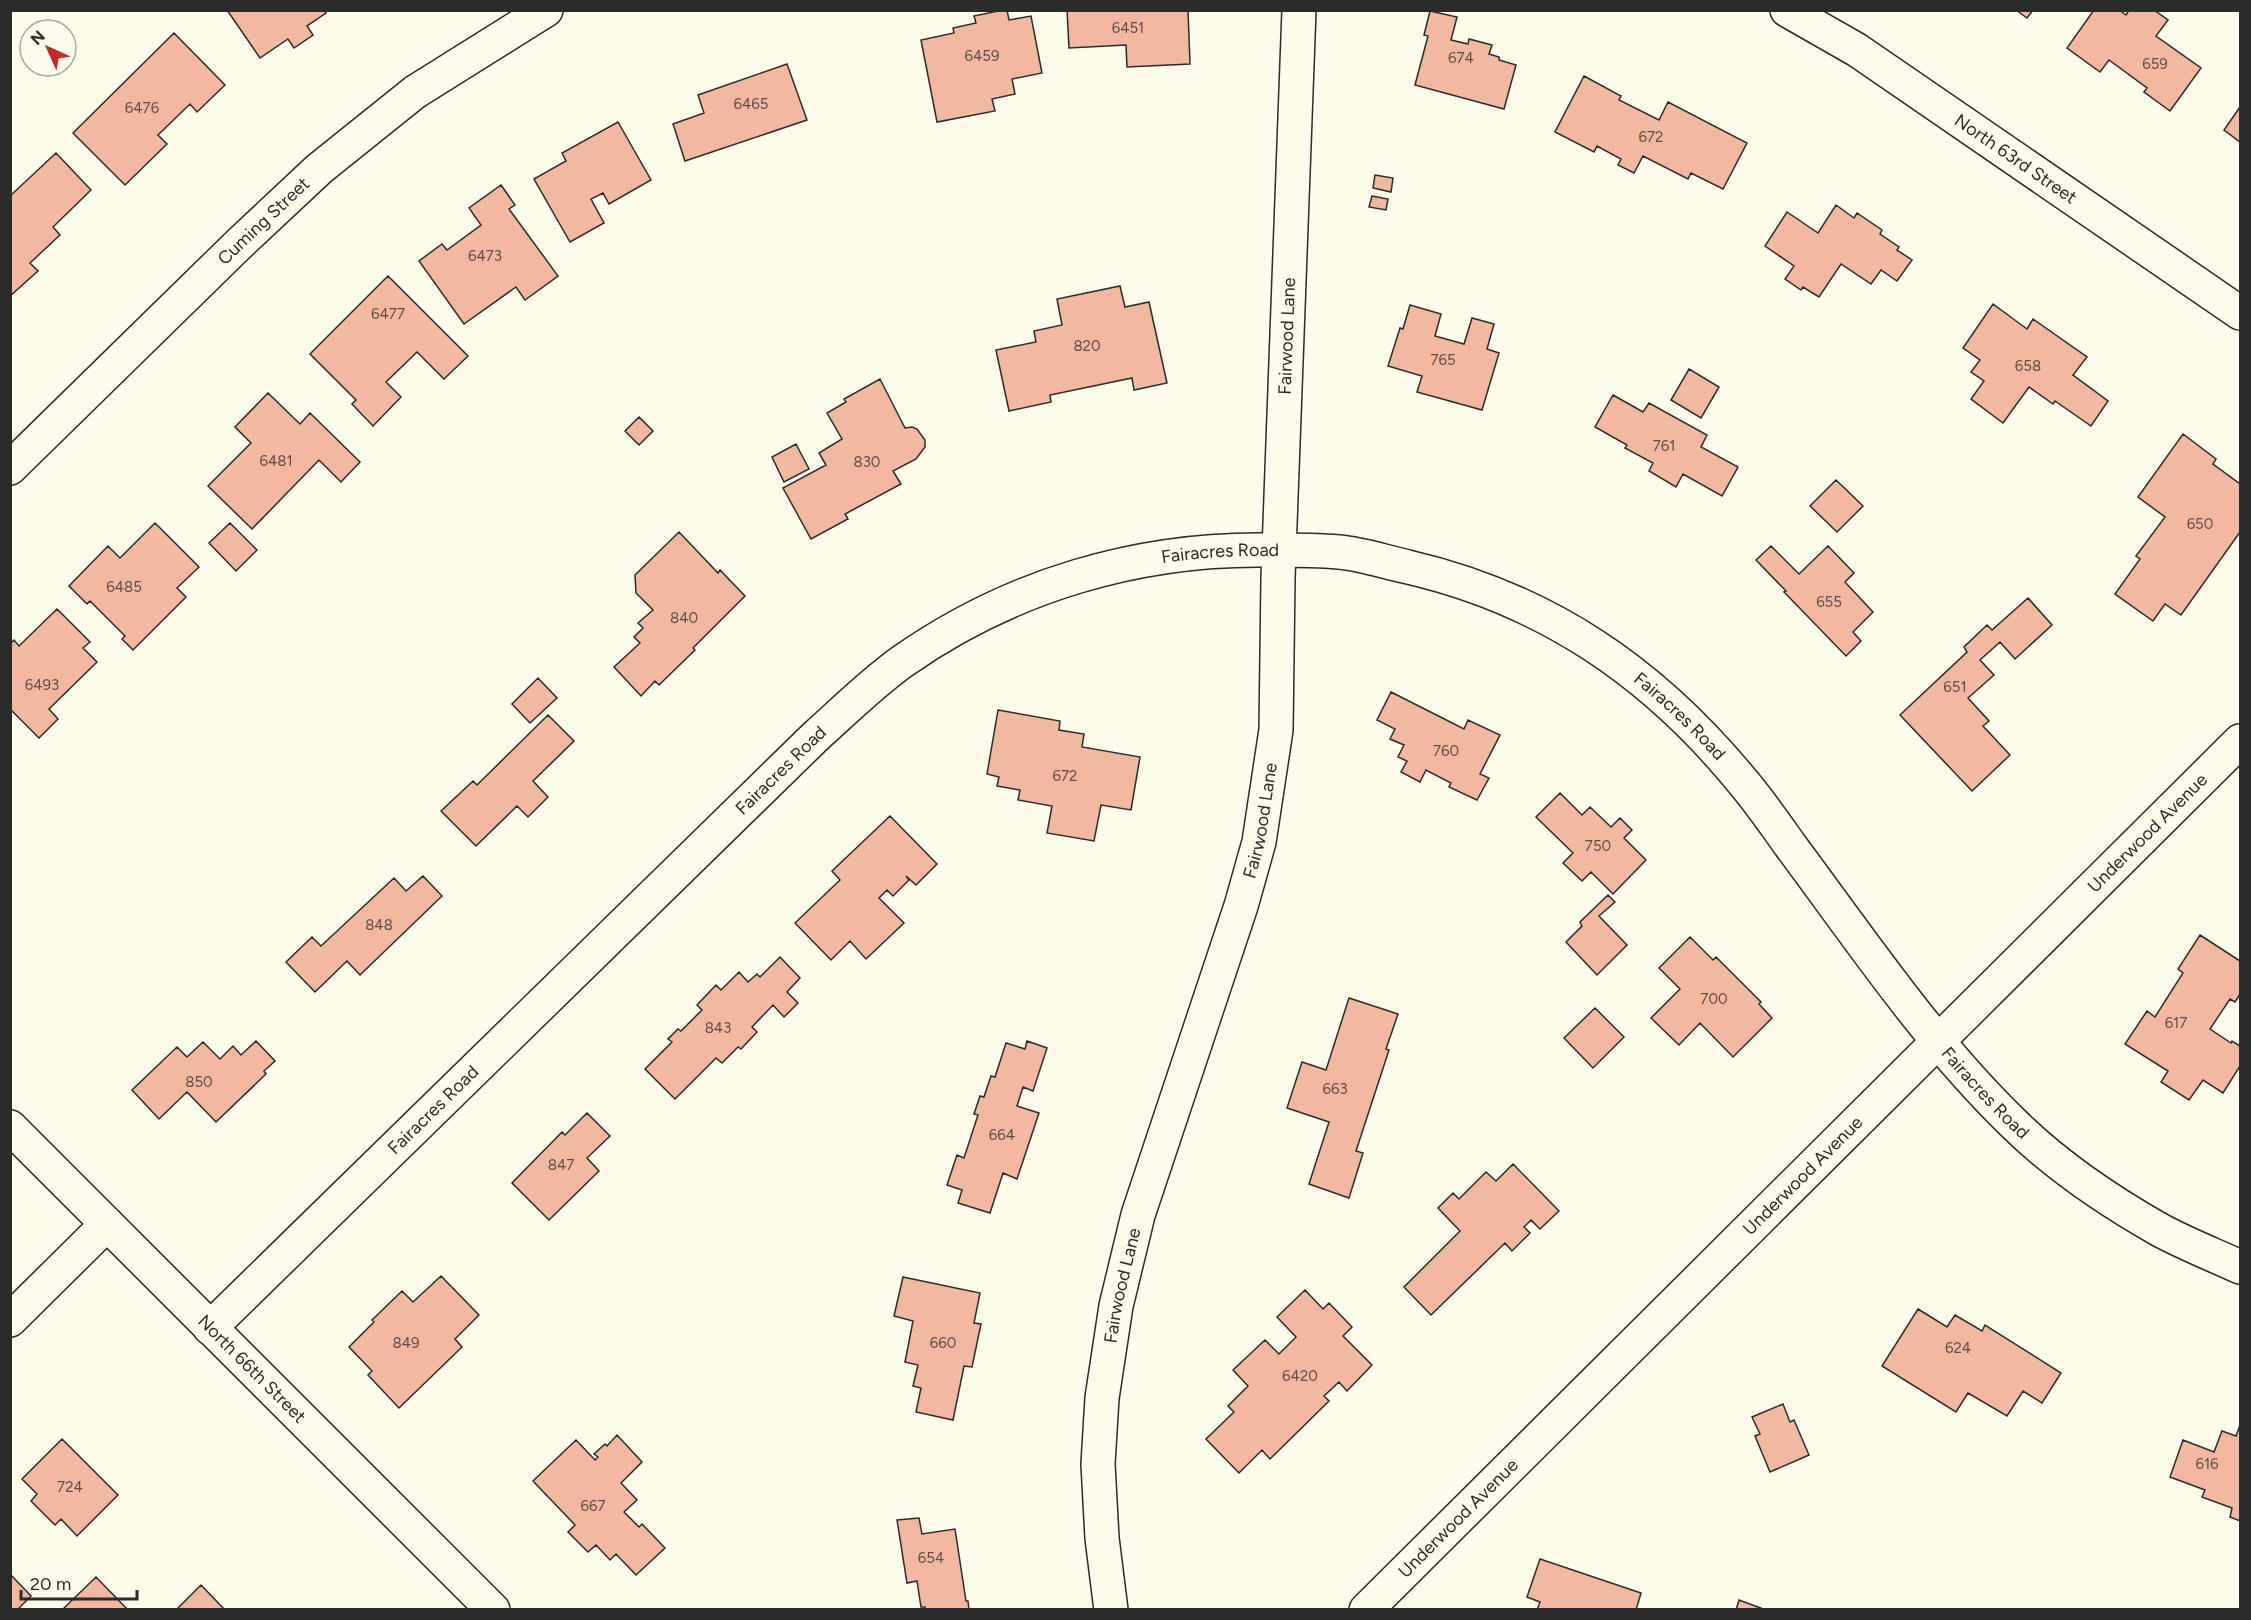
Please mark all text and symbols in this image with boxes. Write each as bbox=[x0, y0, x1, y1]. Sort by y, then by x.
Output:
north arrow bbox=[18, 18, 78, 78]
house number: 6451 bbox=[1112, 19, 1144, 37]
text: N bbox=[27, 27, 49, 49]
house number: 6459 bbox=[965, 47, 999, 65]
house number: 674 bbox=[1448, 49, 1474, 67]
house number: 659 bbox=[2142, 55, 2168, 73]
house number: 6465 bbox=[734, 95, 768, 113]
house number: 6476 bbox=[125, 99, 160, 117]
street label: North 63rd Street bbox=[1950, 109, 2081, 209]
house number: 672 bbox=[1639, 128, 1663, 146]
street label: Cuming Street bbox=[213, 172, 314, 270]
house number: 6473 bbox=[468, 247, 502, 265]
street label: Fairwood Lane bbox=[1274, 277, 1300, 395]
house number: 6477 bbox=[371, 305, 405, 323]
house number: 820 bbox=[1073, 337, 1101, 355]
house number: 765 bbox=[1430, 351, 1456, 369]
house number: 658 bbox=[2015, 357, 2041, 375]
house number: 761 bbox=[1653, 437, 1675, 455]
house number: 6481 bbox=[259, 452, 293, 470]
house number: 830 bbox=[854, 453, 881, 471]
house number: 650 bbox=[2187, 515, 2213, 533]
street label: Fairacres Road bbox=[1160, 539, 1279, 568]
house number: 6485 bbox=[106, 578, 142, 596]
house number: 655 bbox=[1816, 593, 1842, 611]
house number: 840 bbox=[670, 609, 698, 627]
street label: Fairacres Road bbox=[1630, 667, 1730, 765]
house number: 6493 bbox=[25, 676, 59, 694]
house number: 651 bbox=[1943, 678, 1967, 696]
street label: Fairacres Road bbox=[731, 721, 831, 820]
house number: 760 bbox=[1433, 742, 1459, 760]
street label: Fairwood Lane bbox=[1238, 761, 1282, 881]
house number: 672 bbox=[1053, 767, 1077, 785]
street label: Underwood Avenue bbox=[2083, 769, 2212, 897]
house number: 750 bbox=[1585, 837, 1611, 855]
house number: 848 bbox=[365, 916, 393, 934]
house number: 700 bbox=[1700, 990, 1728, 1008]
house number: 617 bbox=[2165, 1014, 2187, 1032]
house number: 843 bbox=[705, 1019, 731, 1037]
street label: Fairacres Road bbox=[1937, 1043, 2034, 1144]
street label: Fairacres Road bbox=[383, 1061, 483, 1159]
house number: 850 bbox=[185, 1073, 213, 1091]
house number: 663 bbox=[1322, 1080, 1348, 1098]
street label: Underwood Avenue bbox=[1738, 1111, 1867, 1240]
house number: 664 bbox=[989, 1126, 1015, 1144]
house number: 847 bbox=[548, 1156, 574, 1174]
street label: Fairwood Lane bbox=[1099, 1226, 1145, 1345]
street label: North 66th Street bbox=[193, 1310, 311, 1428]
house number: 849 bbox=[392, 1334, 420, 1352]
house number: 660 bbox=[930, 1334, 956, 1352]
house number: 624 bbox=[1945, 1339, 1971, 1357]
house number: 6420 bbox=[1282, 1367, 1318, 1385]
street label: Underwood Avenue bbox=[1394, 1454, 1523, 1583]
house number: 616 bbox=[2195, 1455, 2219, 1473]
house number: 724 bbox=[57, 1478, 83, 1496]
house number: 667 bbox=[580, 1497, 606, 1515]
house number: 654 bbox=[918, 1549, 944, 1567]
scale bar bbox=[21, 1563, 136, 1601]
text: 20 m bbox=[30, 1573, 71, 1595]

